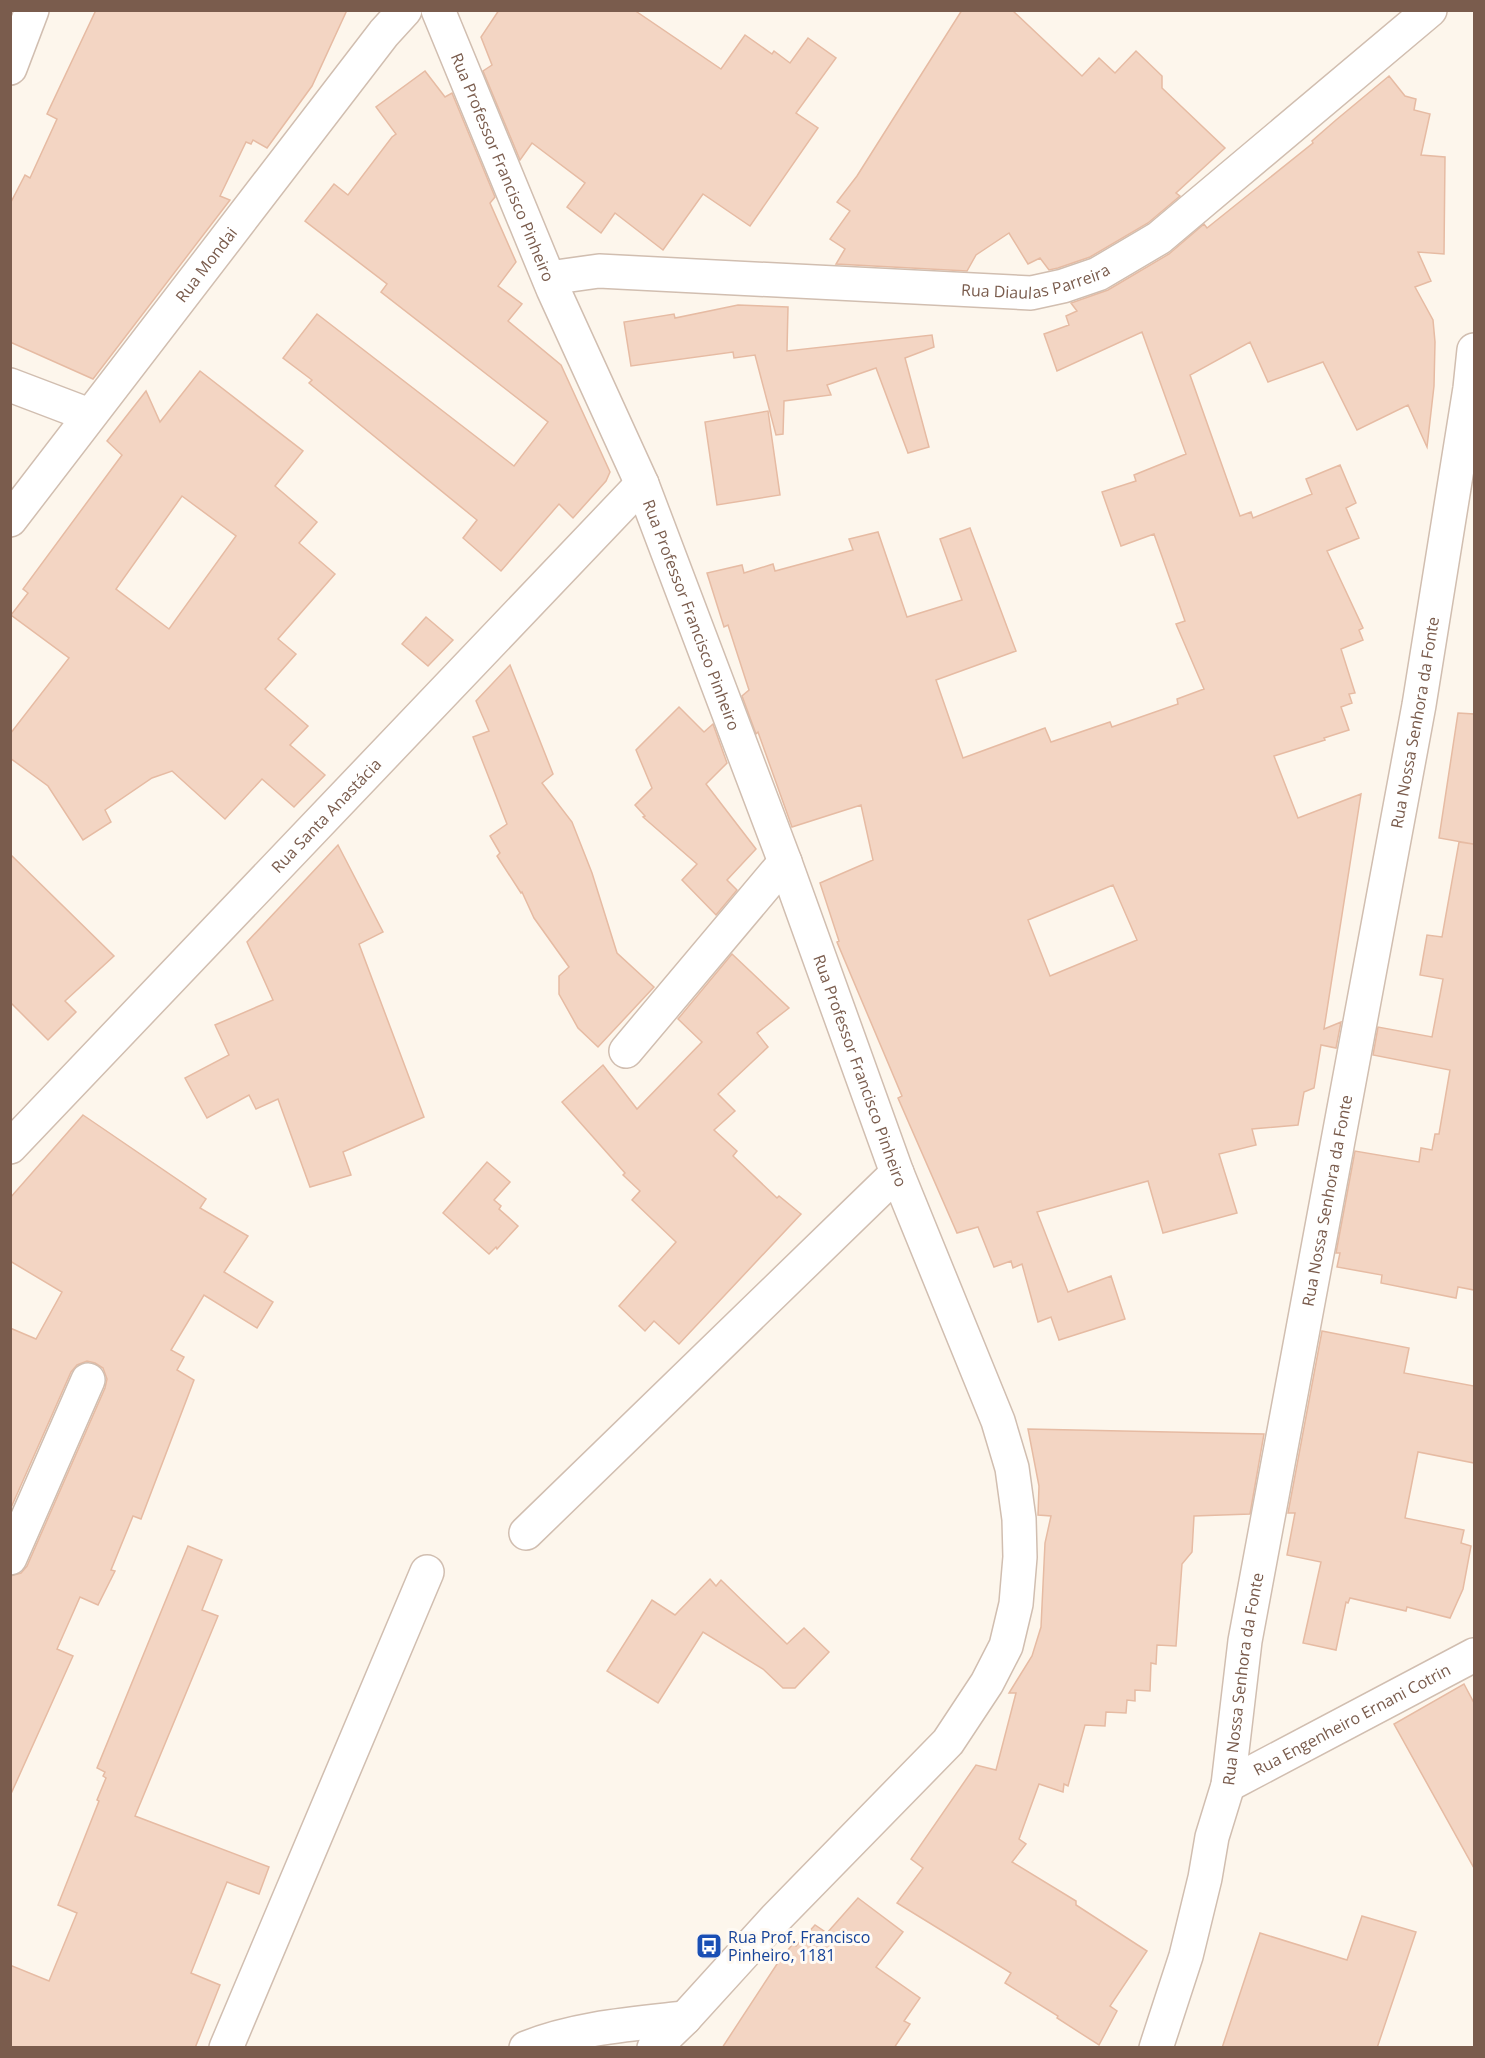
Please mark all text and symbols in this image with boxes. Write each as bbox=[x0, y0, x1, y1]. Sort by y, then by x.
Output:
street label: Rua Professor Francisco Pinheiro bbox=[446, 50, 560, 285]
street label: Rua Mondai bbox=[170, 223, 242, 307]
street label: Rua Diaulas Parreira bbox=[961, 258, 1114, 304]
street label: Rua Professor Francisco Pinheiro bbox=[638, 496, 745, 733]
street label: Rua Nossa Senhora da Fonte bbox=[1385, 615, 1444, 830]
street label: Rua Santa Anastácia bbox=[266, 753, 386, 878]
street label: Rua Professor Francisco Pinheiro bbox=[808, 951, 912, 1190]
street label: Rua Nossa Senhora da Fonte bbox=[1296, 1093, 1357, 1308]
street label: Rua Nossa Senhora da Fonte bbox=[1217, 1571, 1268, 1787]
street label: Rua Engenheiro Ernani Cotrin bbox=[1249, 1658, 1454, 1781]
place label: Rua Prof. Francisco Pinheiro, 1181 bbox=[728, 1926, 870, 1966]
bus stop icon: Rua Prof. Francisco Pinheiro, 1181 bbox=[694, 1931, 724, 1961]

